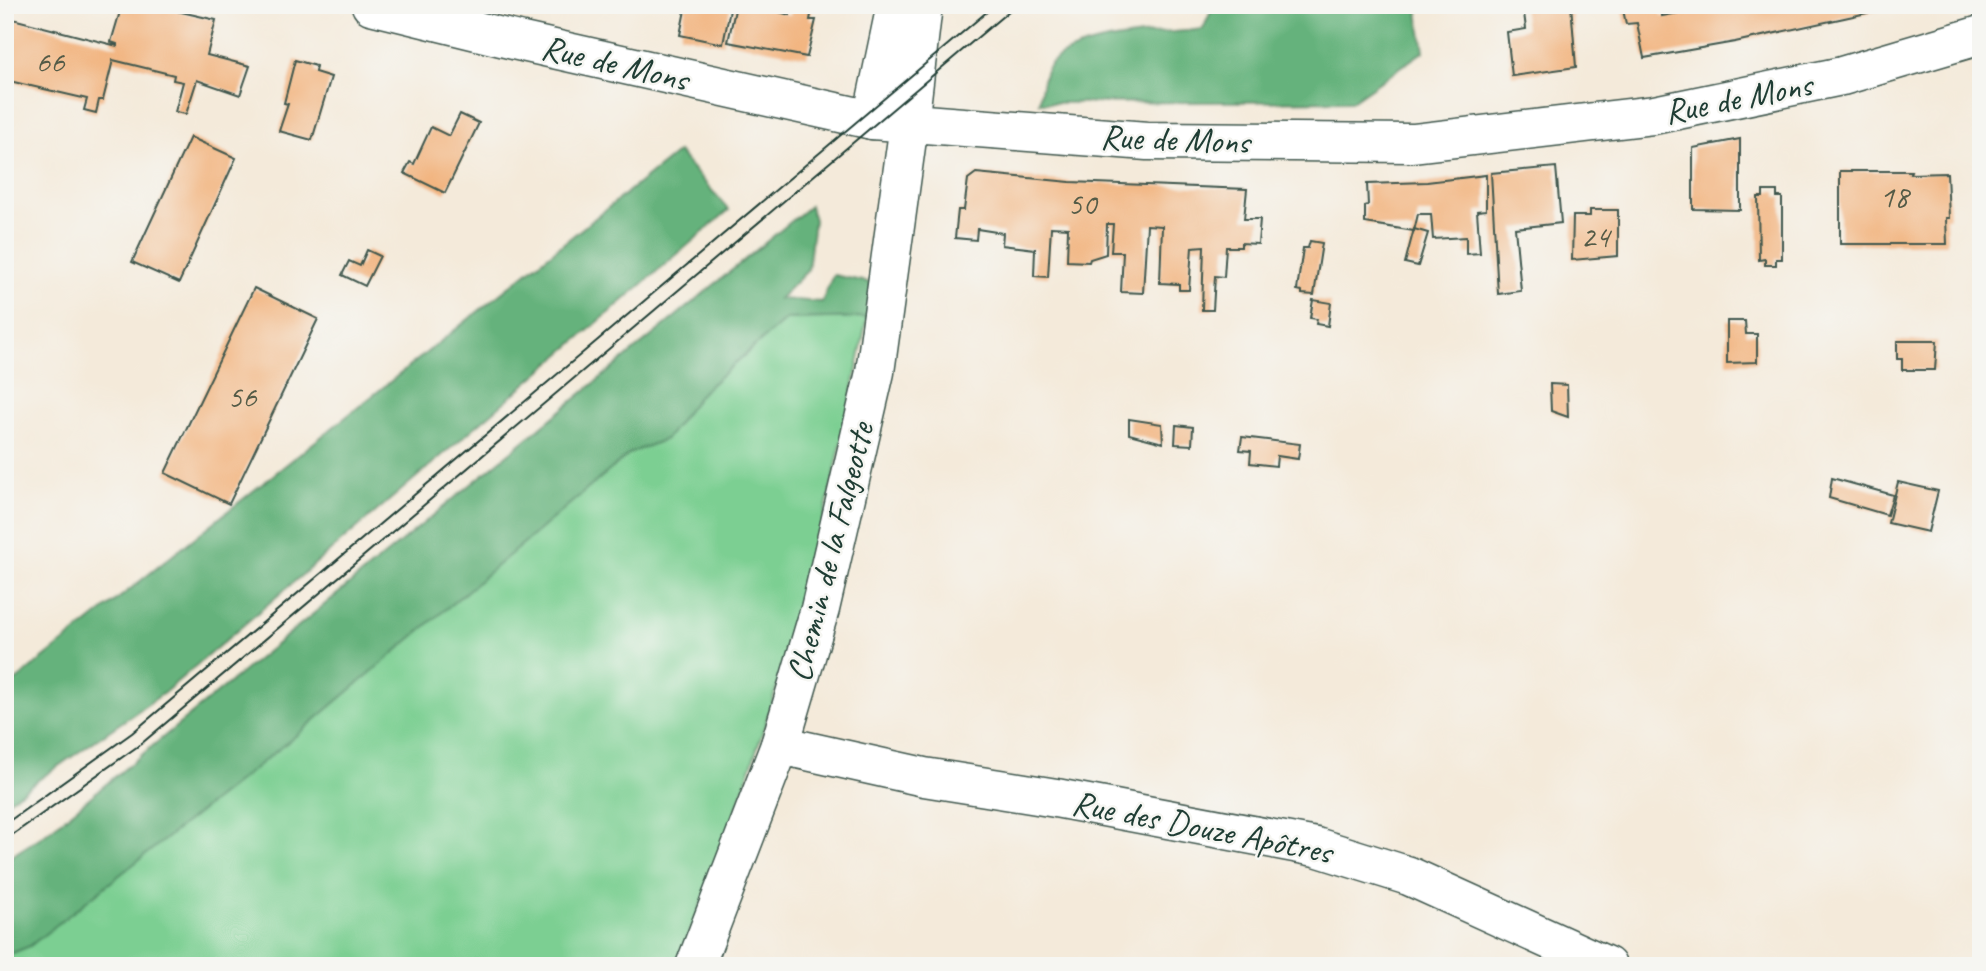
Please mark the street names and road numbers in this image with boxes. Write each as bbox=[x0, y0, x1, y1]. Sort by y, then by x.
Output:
street label: Rue de Mons bbox=[537, 24, 696, 102]
street label: Rue de Mons bbox=[1660, 61, 1819, 134]
street label: Rue de Mons bbox=[1100, 114, 1253, 164]
street label: Chemin de la Falgeotte bbox=[776, 415, 885, 686]
street label: Rue des Douze Apôtres bbox=[1068, 780, 1339, 875]

